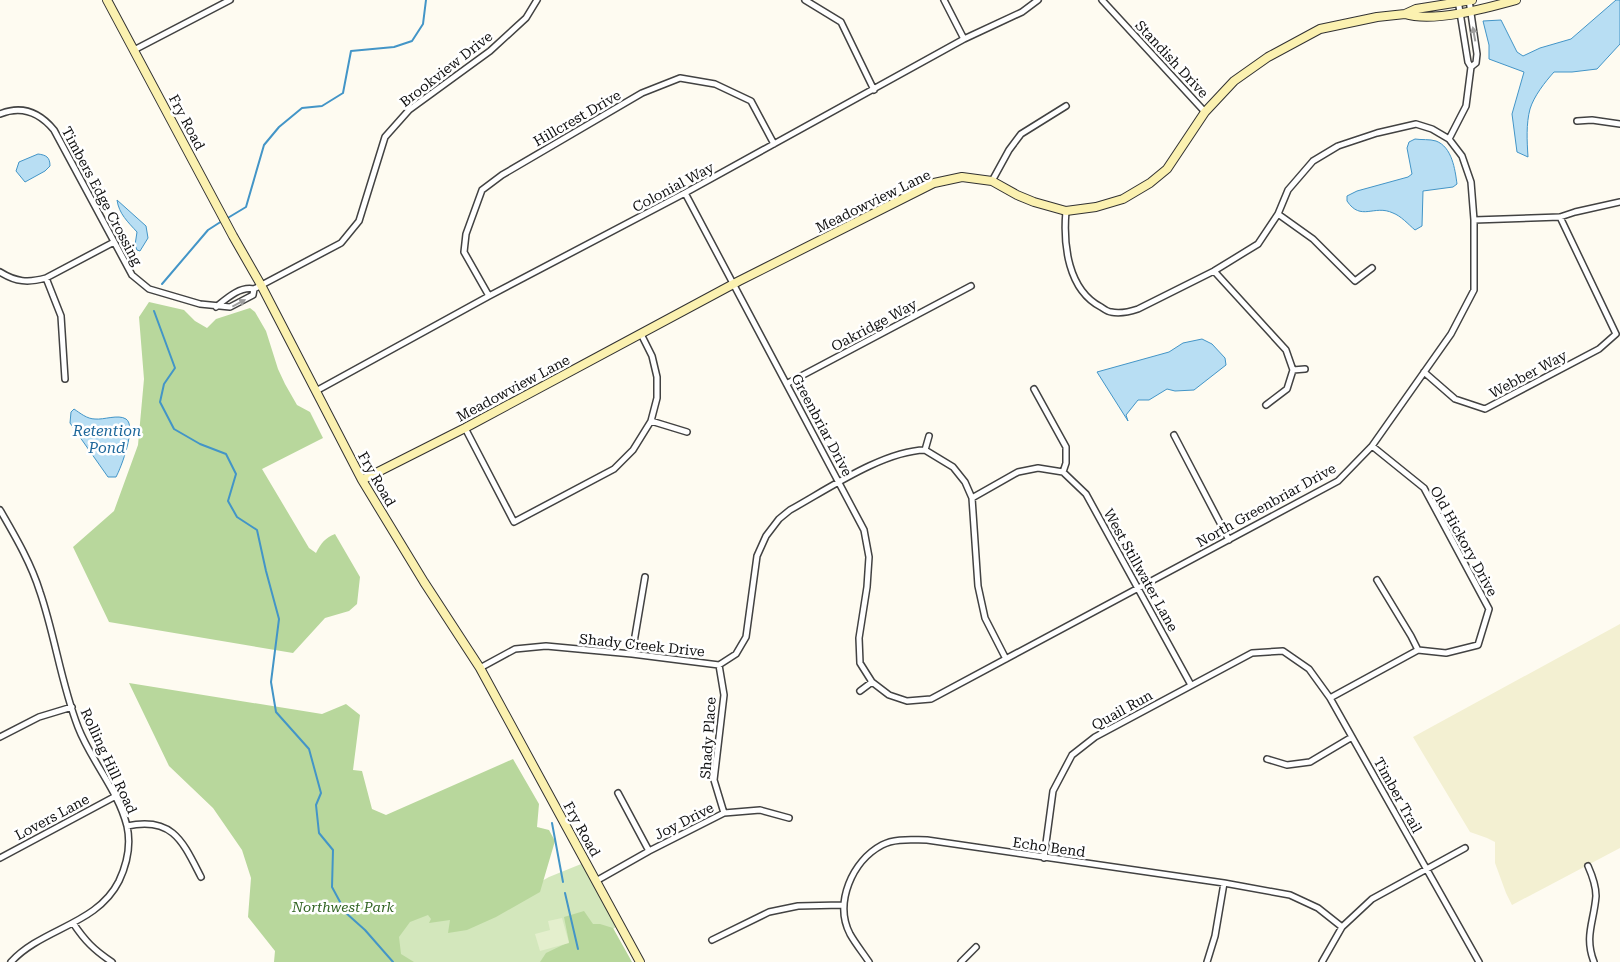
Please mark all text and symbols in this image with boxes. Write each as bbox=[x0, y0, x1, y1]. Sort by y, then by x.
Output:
street label: Standish Drive bbox=[1132, 17, 1212, 101]
one-way arrow bbox=[1469, 26, 1477, 42]
street label: Brookview Drive bbox=[397, 28, 496, 110]
street label: Hillcrest Drive bbox=[531, 86, 624, 149]
street label: Fry Road bbox=[166, 92, 208, 152]
street label: Timbers Edge Crossing bbox=[59, 124, 145, 268]
street label: Colonial Way bbox=[630, 159, 717, 215]
street label: Meadowview Lane bbox=[813, 166, 933, 236]
street label: Oakridge Way bbox=[828, 295, 920, 354]
one-way arrow bbox=[231, 299, 246, 307]
street label: Webber Way bbox=[1487, 347, 1570, 401]
street label: Meadowview Lane bbox=[454, 351, 573, 425]
street label: Greenbriar Drive bbox=[788, 371, 856, 479]
water label: Retention Pond bbox=[72, 422, 141, 457]
street label: Fry Road bbox=[355, 449, 399, 509]
street label: North Greenbriar Drive bbox=[1193, 460, 1339, 550]
street label: Old Hickory Drive bbox=[1427, 483, 1501, 599]
street label: West Stillwater Lane bbox=[1101, 506, 1182, 634]
street label: Shady Creek Drive bbox=[579, 630, 706, 660]
street label: Quail Run bbox=[1089, 687, 1155, 733]
street label: Shady Place bbox=[697, 696, 719, 780]
street label: Rolling Hill Road bbox=[78, 706, 140, 816]
street label: Timber Trail bbox=[1371, 755, 1426, 836]
street label: Lovers Lane bbox=[12, 791, 92, 843]
street label: Fry Road bbox=[560, 799, 604, 859]
street label: Joy Drive bbox=[652, 799, 717, 843]
street label: Echo Bend bbox=[1012, 834, 1086, 860]
park label: Northwest Park bbox=[291, 899, 395, 915]

